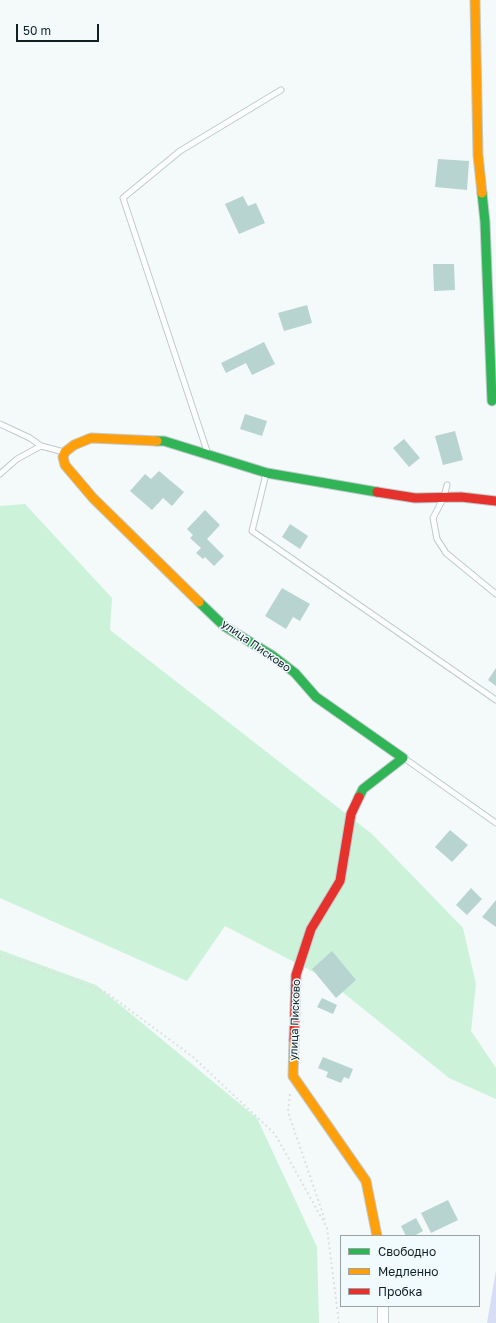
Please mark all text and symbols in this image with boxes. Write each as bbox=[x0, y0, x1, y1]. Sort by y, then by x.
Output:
scale bar bbox=[18, 16, 101, 42]
text: 50 m bbox=[23, 23, 51, 38]
street label: улица Писково bbox=[219, 617, 293, 675]
street label: улица Писково bbox=[287, 979, 303, 1061]
legend bbox=[340, 1235, 480, 1307]
text: Свободно bbox=[378, 1244, 436, 1259]
text: Медленно bbox=[378, 1264, 438, 1279]
text: Пробка bbox=[378, 1284, 422, 1299]

